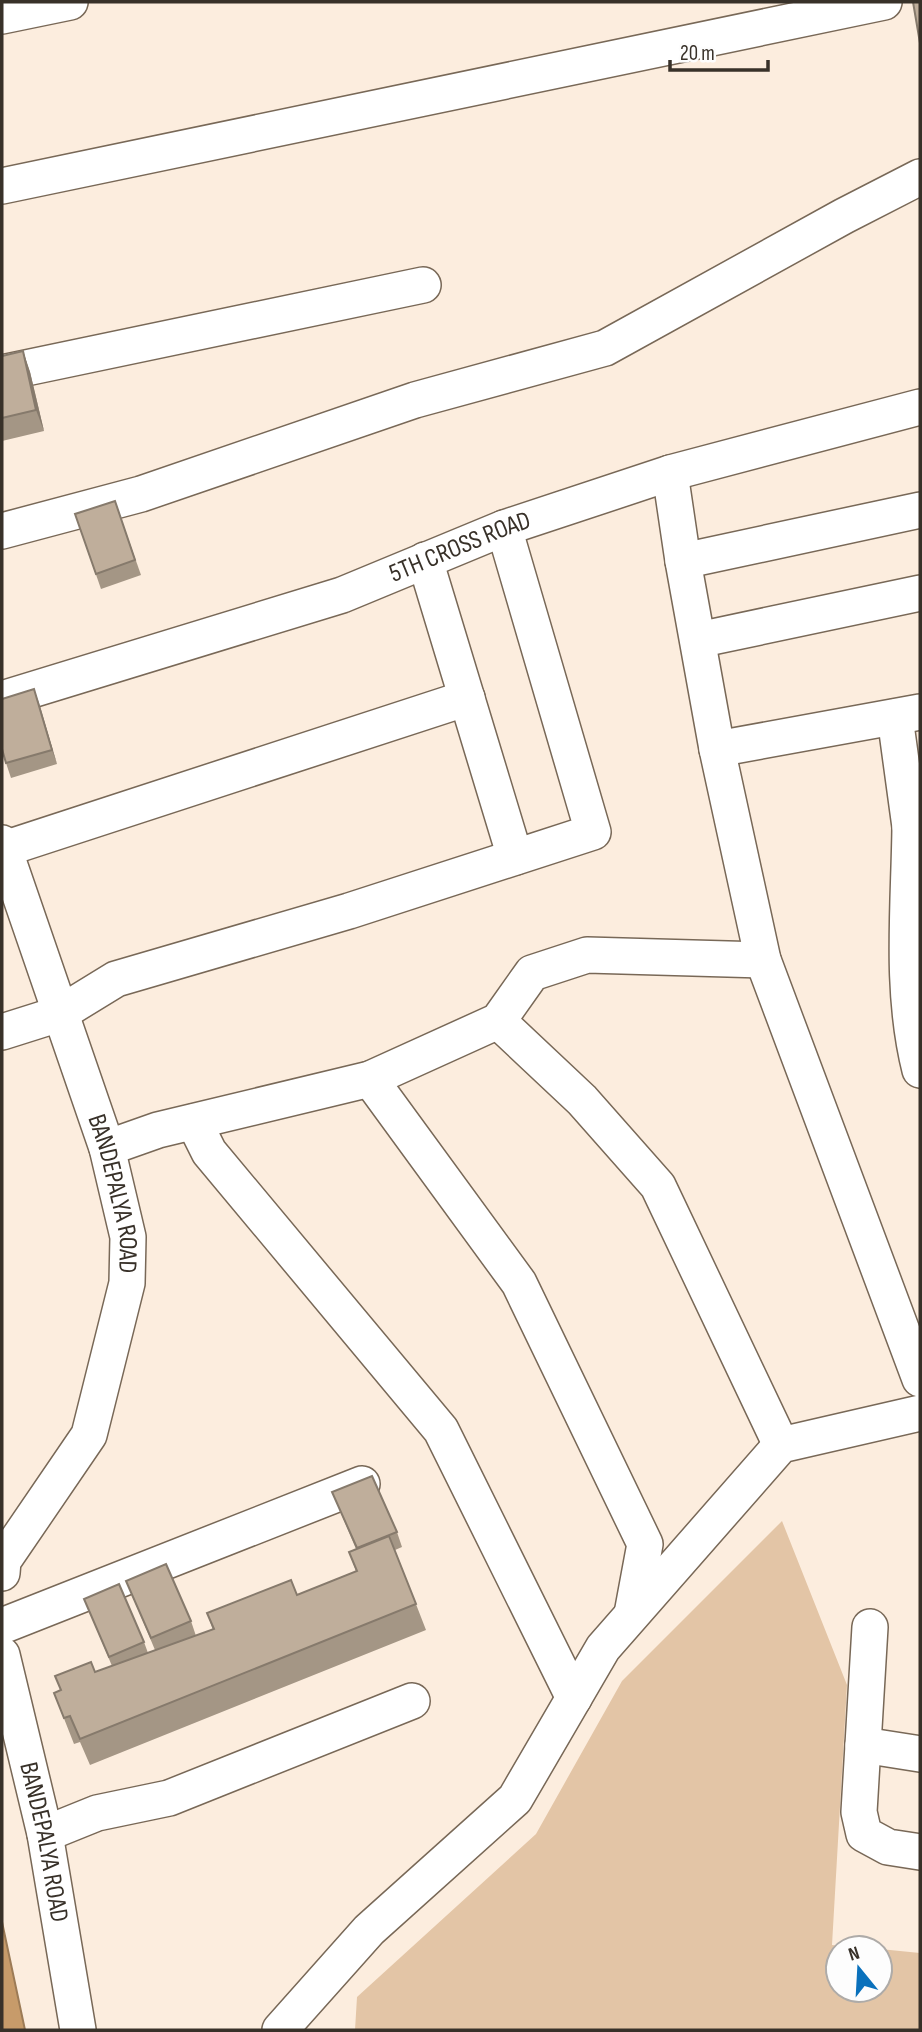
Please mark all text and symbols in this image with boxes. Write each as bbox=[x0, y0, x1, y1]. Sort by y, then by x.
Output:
scale bar bbox=[670, 28, 768, 72]
text: 20 m bbox=[680, 41, 715, 66]
street label: 5TH CROSS ROAD bbox=[385, 505, 535, 589]
street label: BANDEPALYA ROAD bbox=[81, 1110, 144, 1274]
street label: BANDEPALYA ROAD bbox=[13, 1759, 75, 1924]
north arrow bbox=[824, 1934, 894, 2004]
text: N bbox=[846, 1942, 863, 1967]

